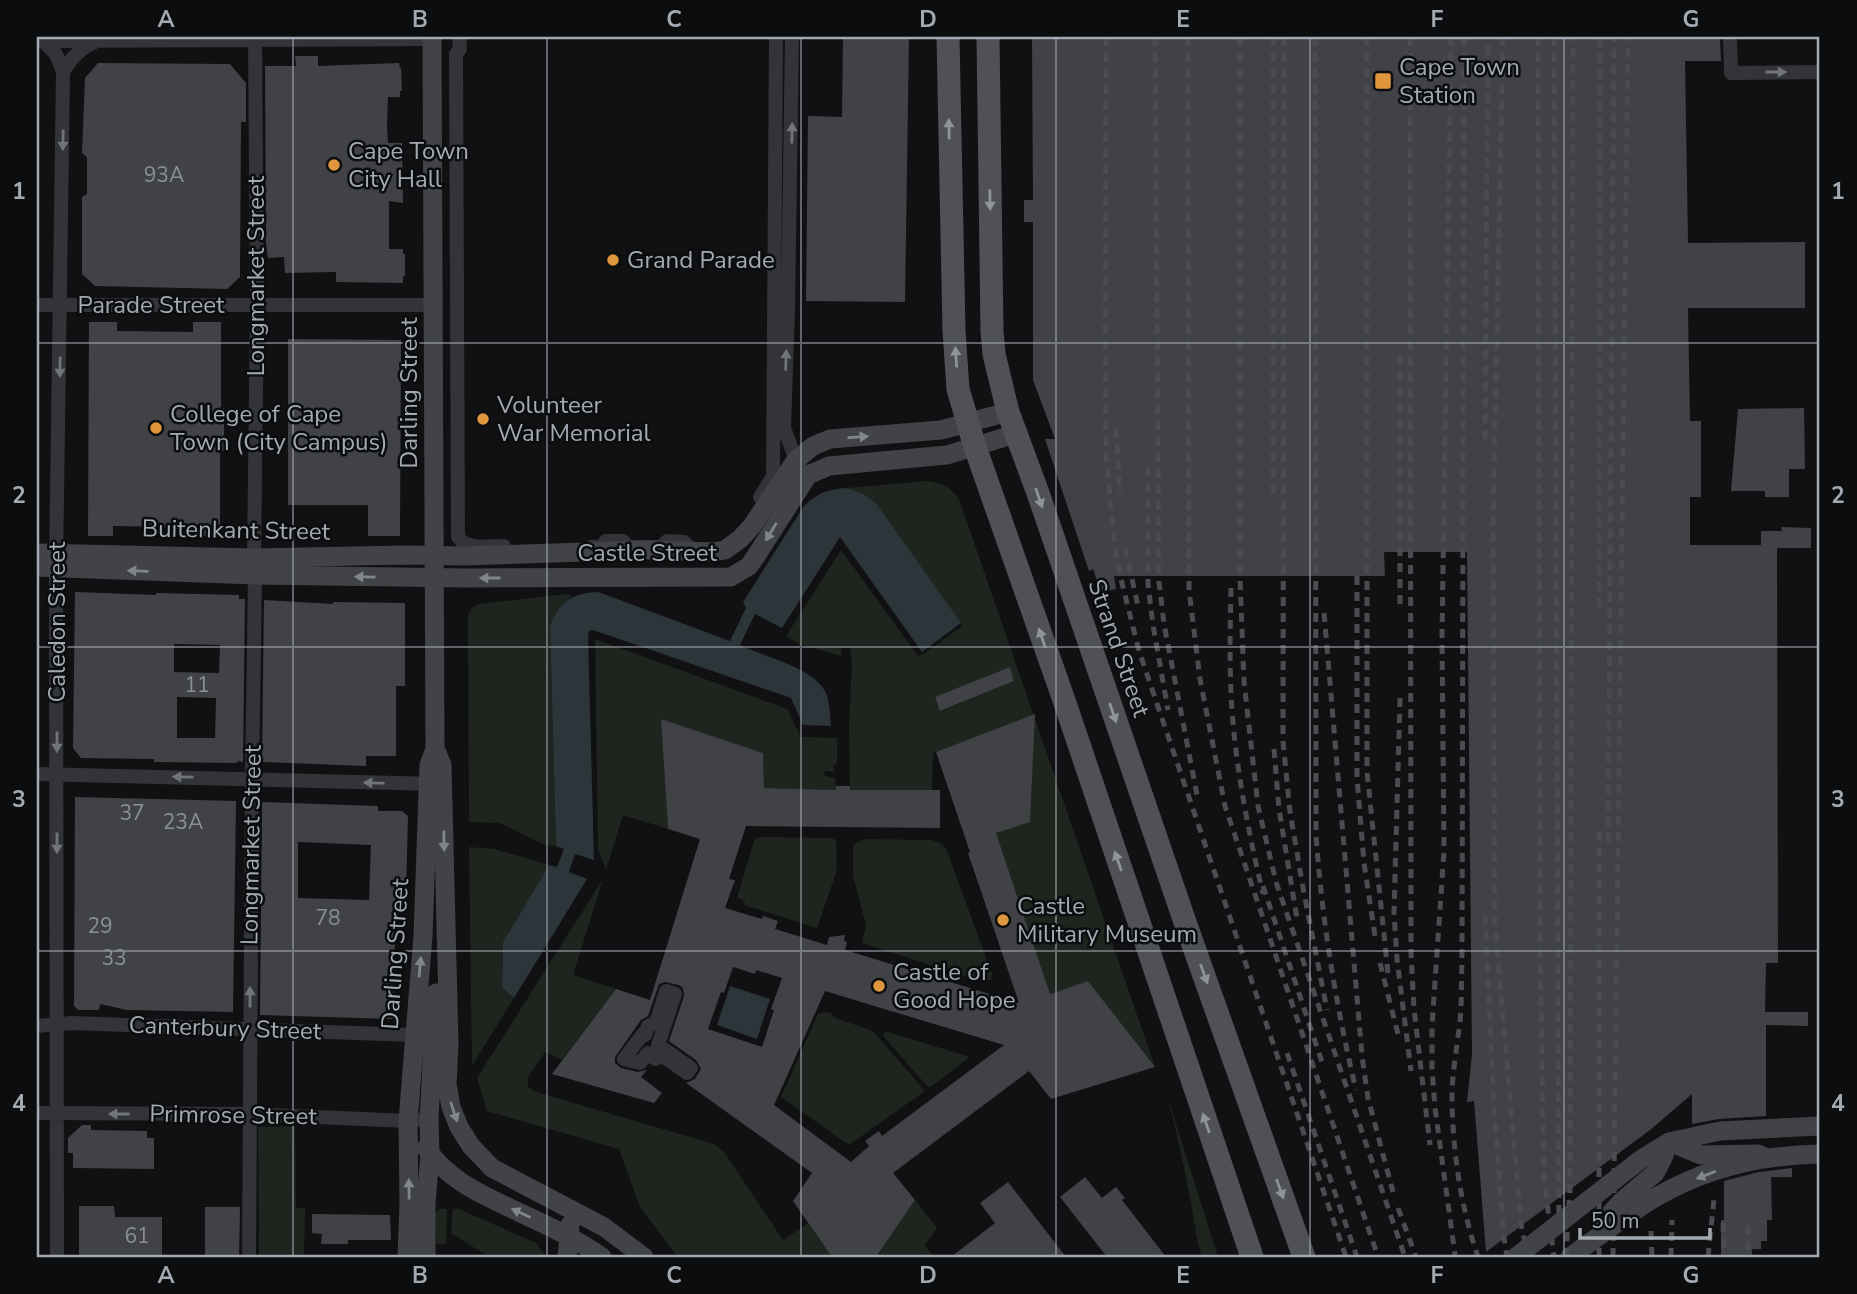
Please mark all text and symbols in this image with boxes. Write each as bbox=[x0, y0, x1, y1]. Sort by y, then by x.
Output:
text: A bbox=[157, 4, 175, 35]
text: B bbox=[412, 4, 428, 35]
text: C bbox=[666, 4, 682, 35]
text: D bbox=[919, 4, 937, 35]
text: E bbox=[1176, 4, 1190, 35]
text: F bbox=[1431, 4, 1444, 35]
text: G bbox=[1683, 4, 1699, 35]
place label: Cape Town Station bbox=[1399, 51, 1520, 111]
one-way arrow bbox=[1765, 66, 1787, 78]
marker: Cape Town Station bbox=[1373, 71, 1393, 91]
one-way arrow bbox=[943, 118, 955, 140]
one-way arrow bbox=[786, 121, 797, 143]
one-way arrow bbox=[57, 129, 69, 151]
place label: Cape Town City Hall bbox=[348, 135, 469, 195]
marker: Cape Town City Hall bbox=[326, 157, 342, 173]
house number: 93A bbox=[144, 161, 184, 189]
street label: Longmarket Street bbox=[240, 175, 272, 376]
text: 1 bbox=[12, 176, 26, 207]
text: 1 bbox=[1831, 176, 1845, 207]
one-way arrow bbox=[984, 189, 996, 211]
place label: Grand Parade bbox=[627, 244, 775, 276]
marker: Grand Parade bbox=[605, 252, 621, 268]
street label: Parade Street bbox=[78, 289, 225, 321]
street label: Darling Street bbox=[393, 317, 425, 469]
one-way arrow bbox=[950, 346, 961, 368]
one-way arrow bbox=[781, 349, 792, 371]
one-way arrow bbox=[54, 357, 66, 379]
place label: Volunteer War Memorial bbox=[496, 389, 651, 449]
place label: College of Cape Town (City Campus) bbox=[170, 398, 388, 458]
marker: Volunteer War Memorial bbox=[475, 411, 491, 427]
marker: College of Cape Town (City Campus) bbox=[148, 420, 164, 436]
one-way arrow bbox=[847, 431, 869, 442]
text: 2 bbox=[12, 480, 26, 511]
text: 2 bbox=[1831, 480, 1845, 511]
one-way arrow bbox=[1034, 488, 1045, 509]
street label: Buitenkant Street bbox=[142, 512, 331, 548]
one-way arrow bbox=[765, 523, 778, 542]
street label: Castle Street bbox=[577, 537, 717, 569]
street label: Caledon Street bbox=[41, 541, 73, 702]
one-way arrow bbox=[127, 565, 149, 576]
one-way arrow bbox=[354, 571, 376, 583]
one-way arrow bbox=[479, 572, 501, 584]
street label: Strand Street bbox=[1080, 575, 1158, 722]
one-way arrow bbox=[1036, 628, 1047, 649]
house number: 11 bbox=[184, 671, 210, 699]
one-way arrow bbox=[1108, 703, 1119, 724]
one-way arrow bbox=[51, 731, 63, 753]
street label: Longmarket Street bbox=[233, 744, 269, 945]
one-way arrow bbox=[172, 772, 194, 783]
one-way arrow bbox=[363, 777, 385, 788]
text: 3 bbox=[12, 784, 26, 815]
text: 3 bbox=[1831, 784, 1845, 815]
house number: 37 bbox=[119, 799, 145, 827]
house number: 23A bbox=[163, 808, 203, 836]
one-way arrow bbox=[438, 830, 449, 852]
one-way arrow bbox=[51, 832, 63, 854]
one-way arrow bbox=[1112, 850, 1123, 871]
street label: Darling Street bbox=[374, 877, 416, 1031]
place label: Castle Military Museum bbox=[1017, 890, 1197, 950]
house number: 78 bbox=[315, 904, 341, 932]
house number: 29 bbox=[87, 912, 113, 940]
marker: Castle Military Museum bbox=[995, 912, 1011, 928]
house number: 33 bbox=[101, 944, 127, 972]
one-way arrow bbox=[415, 956, 426, 978]
place label: Castle of Good Hope bbox=[893, 956, 1016, 1016]
one-way arrow bbox=[1198, 964, 1209, 985]
marker: Castle of Good Hope bbox=[871, 978, 887, 994]
one-way arrow bbox=[244, 985, 256, 1007]
street label: Canterbury Street bbox=[128, 1009, 322, 1047]
text: 4 bbox=[12, 1088, 26, 1119]
text: 4 bbox=[1831, 1088, 1845, 1119]
street label: Primrose Street bbox=[149, 1098, 318, 1132]
one-way arrow bbox=[449, 1101, 460, 1122]
one-way arrow bbox=[108, 1108, 130, 1120]
one-way arrow bbox=[1200, 1112, 1211, 1133]
one-way arrow bbox=[1695, 1170, 1716, 1181]
one-way arrow bbox=[403, 1178, 415, 1200]
one-way arrow bbox=[1275, 1178, 1286, 1199]
scale bar bbox=[1580, 1196, 1710, 1240]
one-way arrow bbox=[511, 1207, 531, 1219]
text: 50 m bbox=[1591, 1207, 1640, 1235]
house number: 61 bbox=[124, 1222, 150, 1250]
text: A bbox=[157, 1260, 175, 1291]
text: B bbox=[412, 1260, 428, 1291]
text: C bbox=[666, 1260, 682, 1291]
text: D bbox=[919, 1260, 937, 1291]
text: E bbox=[1176, 1260, 1190, 1291]
text: F bbox=[1431, 1260, 1444, 1291]
text: G bbox=[1683, 1260, 1699, 1291]

